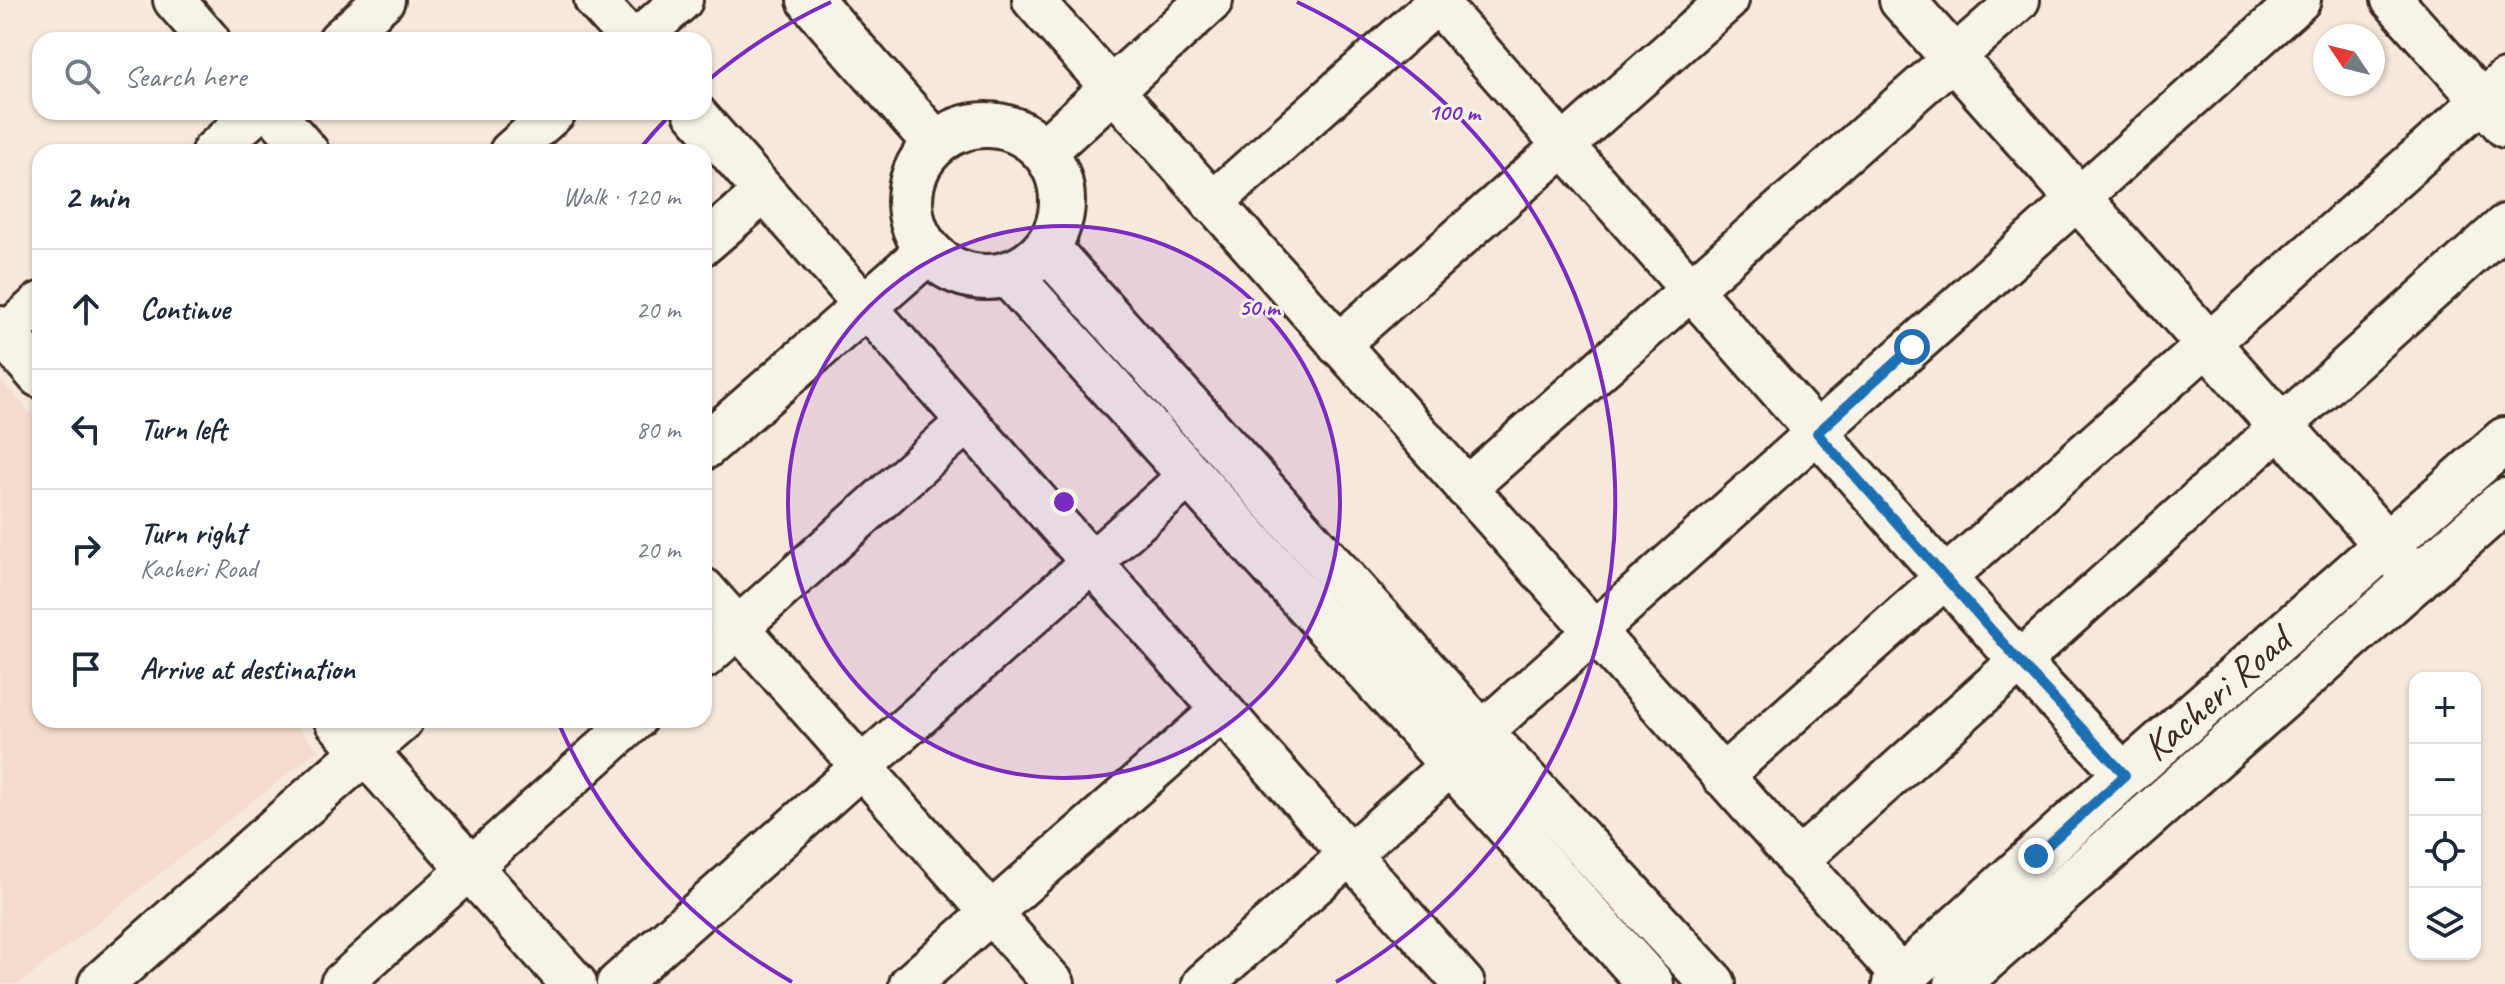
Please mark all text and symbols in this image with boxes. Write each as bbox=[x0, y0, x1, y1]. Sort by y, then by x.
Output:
north arrow bbox=[2313, 24, 2385, 96]
search box bbox=[32, 32, 712, 120]
icon: search bbox=[60, 54, 104, 98]
text: Search here bbox=[124, 57, 246, 95]
text: 100 m bbox=[1428, 97, 1482, 127]
text: 2 min bbox=[64, 175, 129, 218]
text: Walk · 120 m bbox=[563, 180, 680, 213]
icon: ahead bbox=[64, 287, 108, 331]
text: Continue bbox=[140, 290, 230, 328]
text: 50 m bbox=[1239, 292, 1282, 322]
text: 20 m bbox=[636, 293, 680, 326]
route start bbox=[1894, 329, 1930, 365]
icon: left bbox=[64, 407, 108, 451]
text: Turn left bbox=[140, 410, 227, 448]
text: 80 m bbox=[636, 413, 680, 446]
centre of rings bbox=[1050, 488, 1078, 516]
text: Turn right bbox=[140, 514, 245, 552]
icon: right bbox=[64, 527, 108, 571]
text: 20 m bbox=[636, 533, 680, 566]
text: Kacheri Road bbox=[140, 552, 257, 585]
street label: Kacheri Road bbox=[2132, 612, 2305, 772]
icon: arrive bbox=[64, 647, 108, 691]
text: Arrive at destination bbox=[140, 650, 355, 688]
map controls bbox=[2409, 672, 2481, 960]
button: + bbox=[2409, 672, 2481, 744]
button: − bbox=[2409, 744, 2481, 816]
button: locate bbox=[2409, 816, 2481, 888]
route end bbox=[2018, 838, 2054, 874]
button: layers bbox=[2409, 888, 2481, 960]

